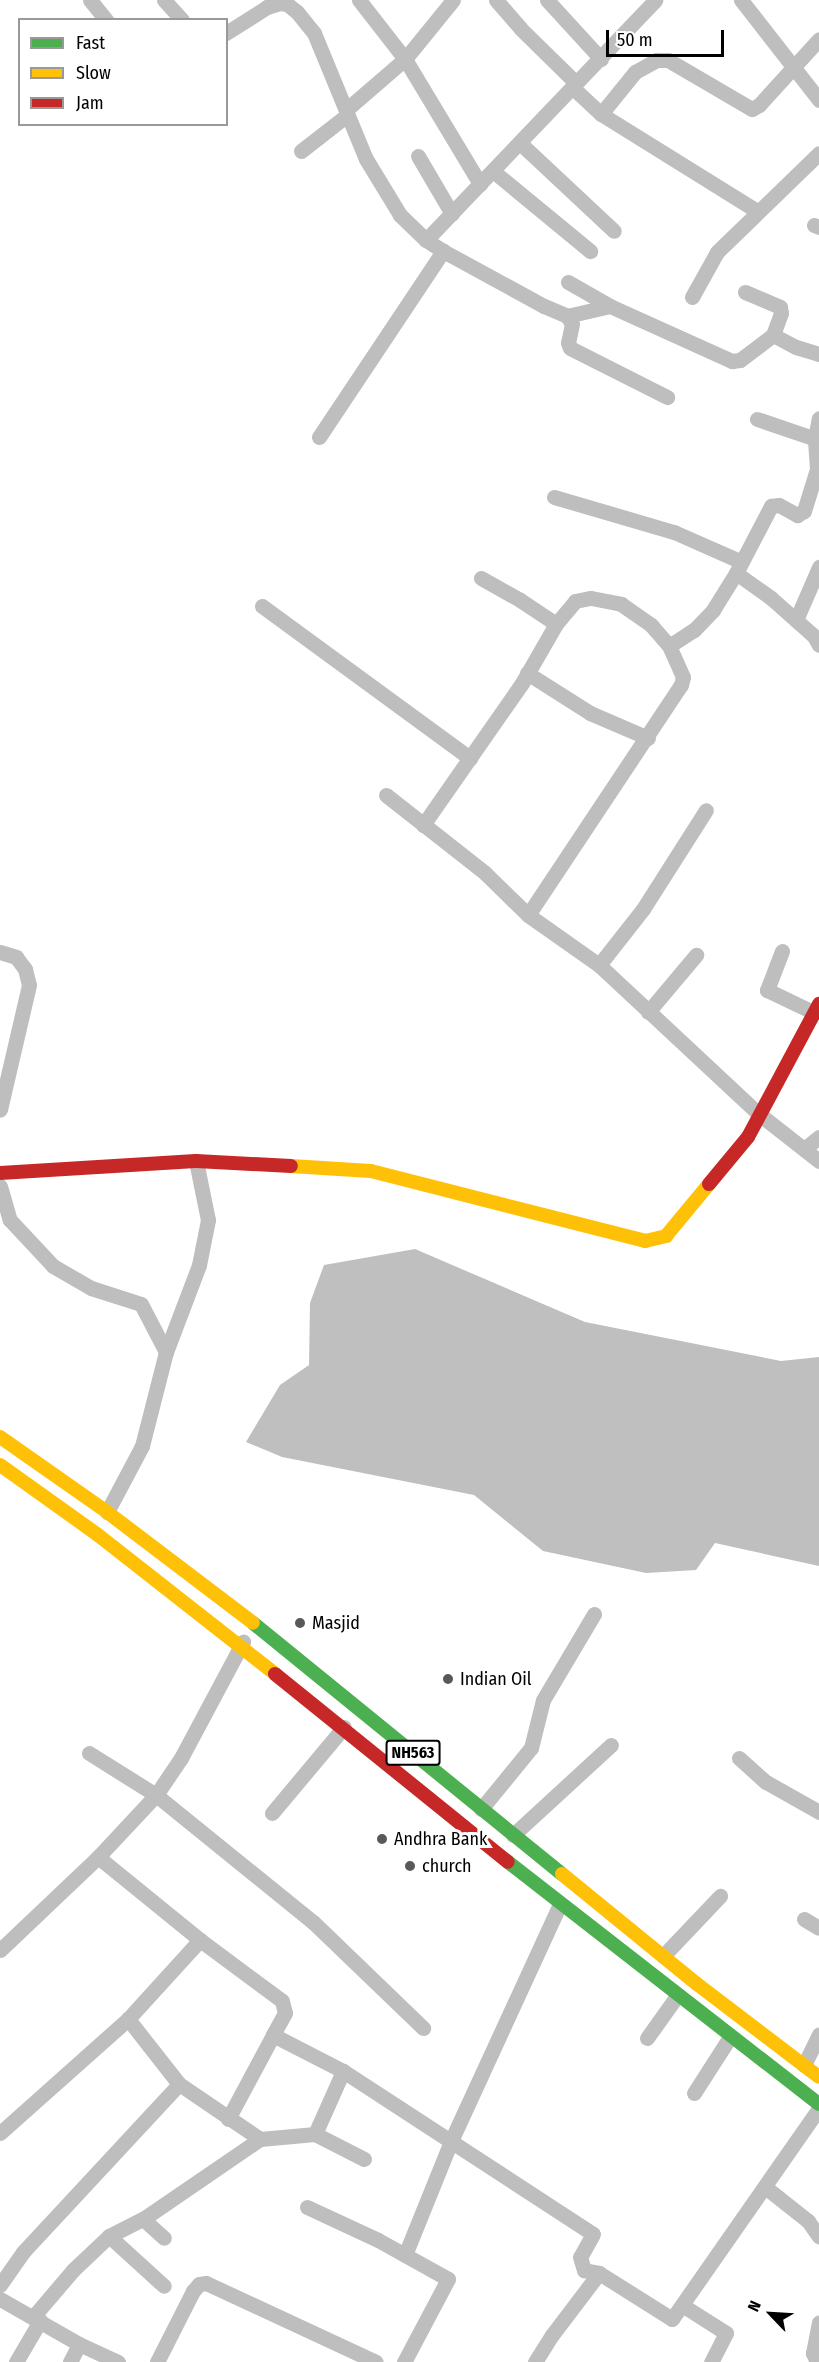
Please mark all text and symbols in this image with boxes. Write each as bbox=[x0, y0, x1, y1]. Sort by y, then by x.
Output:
legend bbox=[18, 18, 228, 126]
scale bar bbox=[609, 18, 728, 56]
text: 50 m bbox=[617, 29, 653, 51]
text: Fast bbox=[76, 32, 105, 54]
text: Slow bbox=[76, 62, 111, 84]
text: Jam bbox=[76, 92, 104, 114]
place label: Masjid bbox=[312, 1612, 360, 1634]
marker: Masjid bbox=[293, 1616, 307, 1630]
place label: Indian Oil bbox=[460, 1668, 532, 1690]
marker: Indian Oil bbox=[441, 1672, 455, 1686]
road number: NH563 bbox=[384, 1740, 442, 1766]
place label: Andhra Bank bbox=[394, 1828, 487, 1850]
marker: Andhra Bank bbox=[375, 1832, 389, 1846]
place label: church bbox=[422, 1855, 472, 1877]
marker: church bbox=[403, 1859, 417, 1873]
north arrow bbox=[741, 2284, 801, 2344]
text: N bbox=[744, 2298, 765, 2315]

